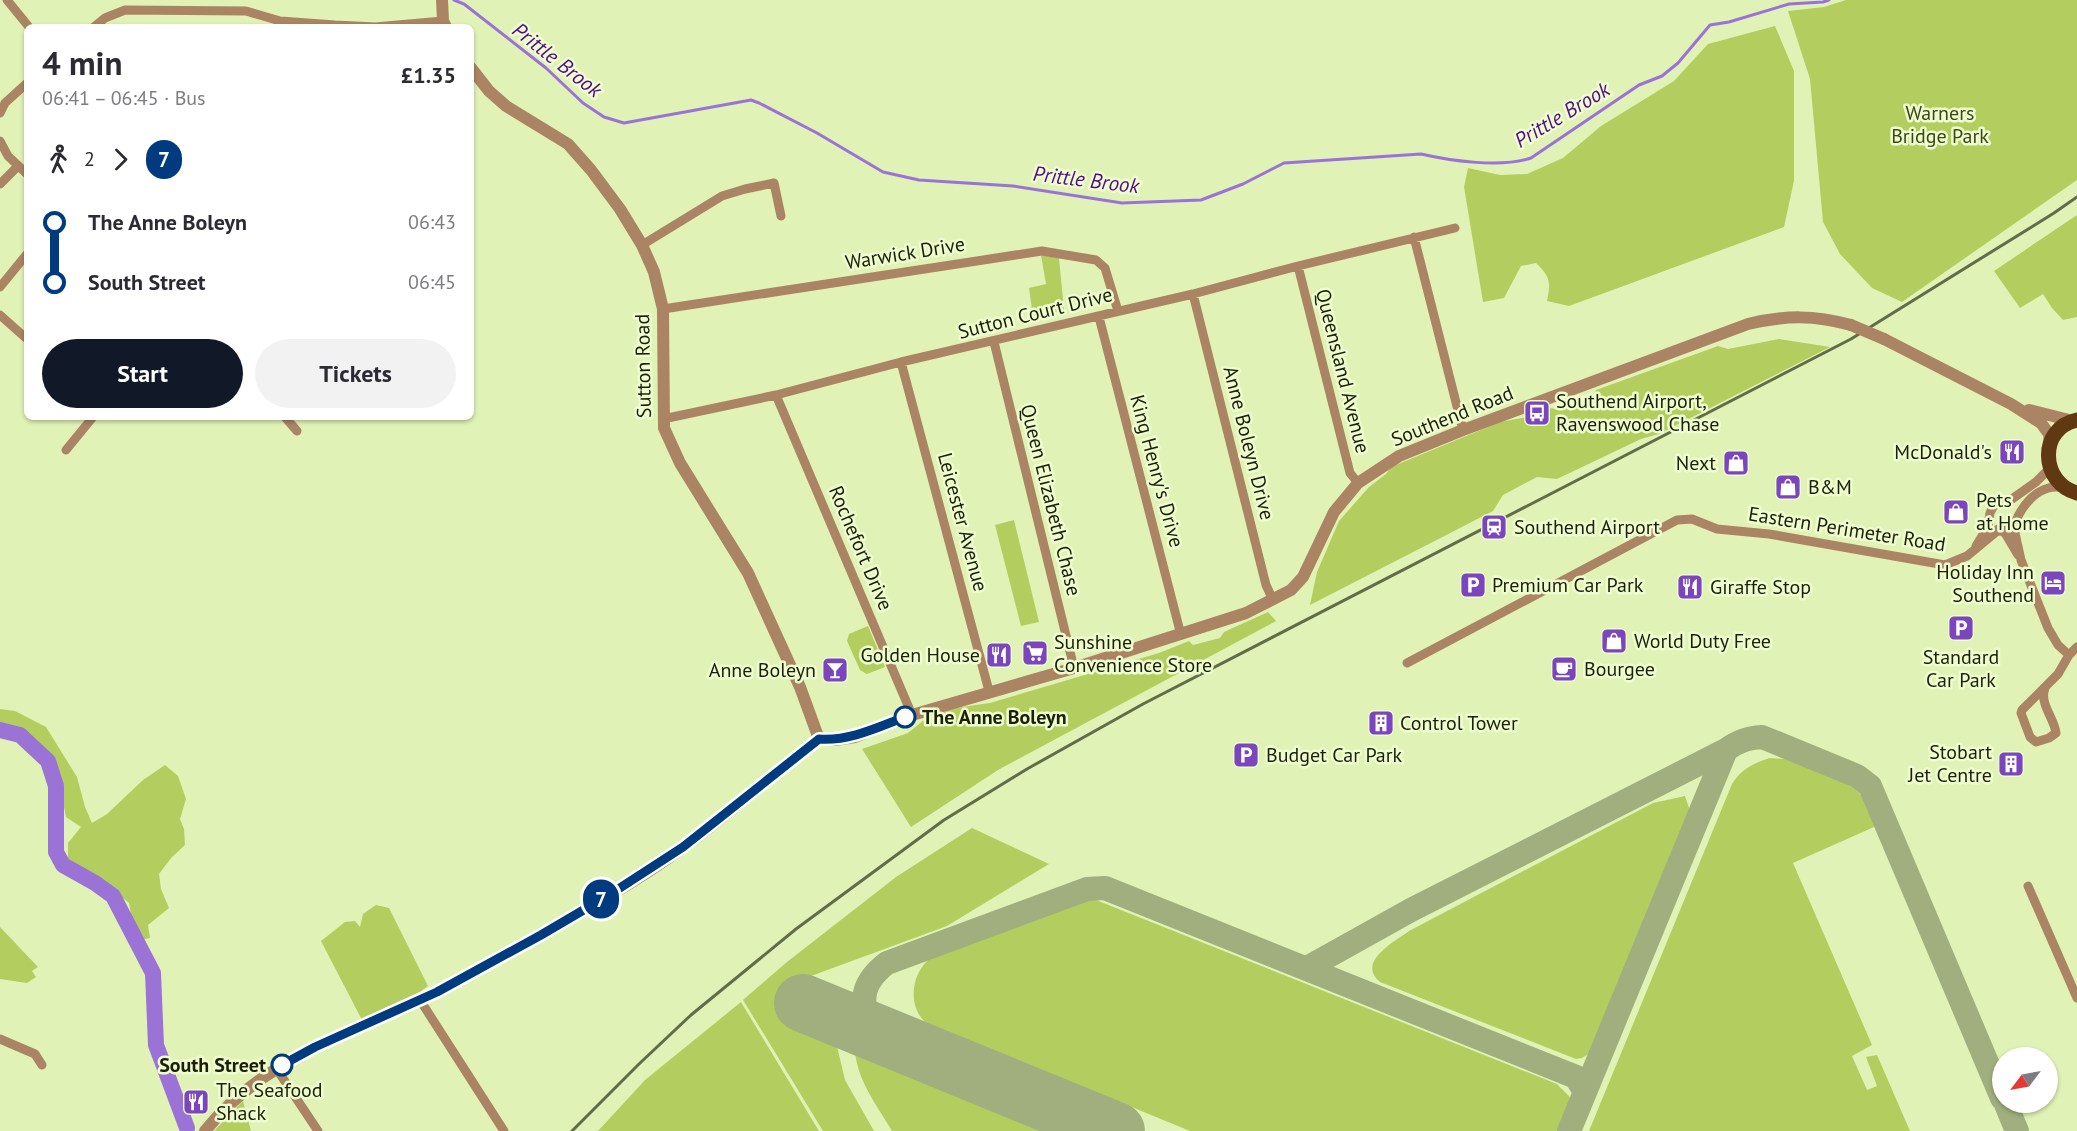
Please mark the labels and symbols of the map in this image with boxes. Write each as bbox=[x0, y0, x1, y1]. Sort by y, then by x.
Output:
water label: Prittle Brook bbox=[507, 16, 609, 104]
water label: Prittle Brook bbox=[1509, 75, 1616, 154]
park label: Warners Bridge Park bbox=[1891, 100, 1989, 149]
water label: Prittle Brook bbox=[1032, 160, 1142, 200]
street label: Warwick Drive bbox=[843, 231, 967, 275]
street label: Sutton Court Drive bbox=[955, 281, 1115, 345]
street label: Queensland Avenue bbox=[1310, 286, 1376, 456]
street label: Sutton Road bbox=[629, 314, 657, 418]
street label: Anne Boleyn Drive bbox=[1217, 363, 1281, 523]
street label: Southend Road bbox=[1387, 380, 1517, 452]
place label: Southend Airport, Ravenswood Chase bbox=[1556, 388, 1719, 437]
street label: King Henry's Drive bbox=[1124, 392, 1190, 550]
bus stop icon: Southend Airport, Ravenswood Chase bbox=[1522, 398, 1552, 428]
street label: Queen Elizabeth Chase bbox=[1015, 402, 1087, 598]
restaurant icon: McDonald's bbox=[1997, 437, 2027, 467]
place label: McDonald's bbox=[1894, 439, 1992, 465]
shop icon: Next bbox=[1721, 448, 1751, 478]
street label: Leicester Avenue bbox=[932, 450, 994, 594]
place label: Next bbox=[1676, 450, 1716, 476]
shop icon: B&M bbox=[1773, 472, 1803, 502]
place label: B&M bbox=[1808, 474, 1852, 500]
street label: Rochefort Drive bbox=[823, 482, 899, 614]
place label: Pets at Home bbox=[1976, 487, 2049, 536]
shop icon: Pets at Home bbox=[1941, 497, 1971, 527]
street label: Eastern Perimeter Road bbox=[1747, 501, 1947, 557]
station icon: Southend Airport bbox=[1479, 512, 1509, 542]
place label: Southend Airport bbox=[1514, 514, 1660, 540]
place label: Holiday Inn Southend bbox=[1936, 559, 2034, 608]
hotel icon: Holiday Inn Southend bbox=[2038, 568, 2068, 598]
parking icon: Premium Car Park bbox=[1458, 570, 1488, 600]
place label: Premium Car Park bbox=[1492, 572, 1644, 598]
restaurant icon: Giraffe Stop bbox=[1675, 572, 1705, 602]
place label: Giraffe Stop bbox=[1710, 574, 1811, 600]
parking icon: Standard Car Park bbox=[1946, 613, 1976, 643]
shop icon: World Duty Free bbox=[1599, 626, 1629, 656]
place label: World Duty Free bbox=[1634, 628, 1771, 654]
place label: Sunshine Convenience Store bbox=[1054, 629, 1212, 678]
supermarket icon: Sunshine Convenience Store bbox=[1020, 638, 1050, 668]
restaurant icon: Golden House bbox=[984, 640, 1014, 670]
place label: Golden House bbox=[860, 642, 980, 668]
place label: Standard Car Park bbox=[1923, 644, 1999, 693]
cafe icon: Bourgee bbox=[1549, 654, 1579, 684]
bar icon: Anne Boleyn bbox=[820, 655, 850, 685]
place label: Bourgee bbox=[1584, 656, 1655, 682]
place label: Anne Boleyn bbox=[709, 657, 816, 683]
place label: The Anne Boleyn bbox=[922, 704, 1067, 730]
marker: The Anne Boleyn bbox=[894, 706, 916, 728]
building icon: Control Tower bbox=[1366, 708, 1396, 738]
place label: Control Tower bbox=[1400, 710, 1518, 736]
place label: Stobart Jet Centre bbox=[1907, 739, 1992, 788]
parking icon: Budget Car Park bbox=[1231, 740, 1261, 770]
place label: Budget Car Park bbox=[1266, 742, 1403, 768]
building icon: Stobart Jet Centre bbox=[1996, 749, 2026, 779]
line badge: 7 bbox=[582, 880, 620, 918]
north arrow bbox=[1992, 1047, 2058, 1113]
place label: South Street bbox=[159, 1052, 266, 1078]
marker: South Street bbox=[271, 1054, 293, 1076]
place label: The Seafood Shack bbox=[216, 1077, 323, 1126]
restaurant icon: The Seafood Shack bbox=[181, 1087, 211, 1117]

